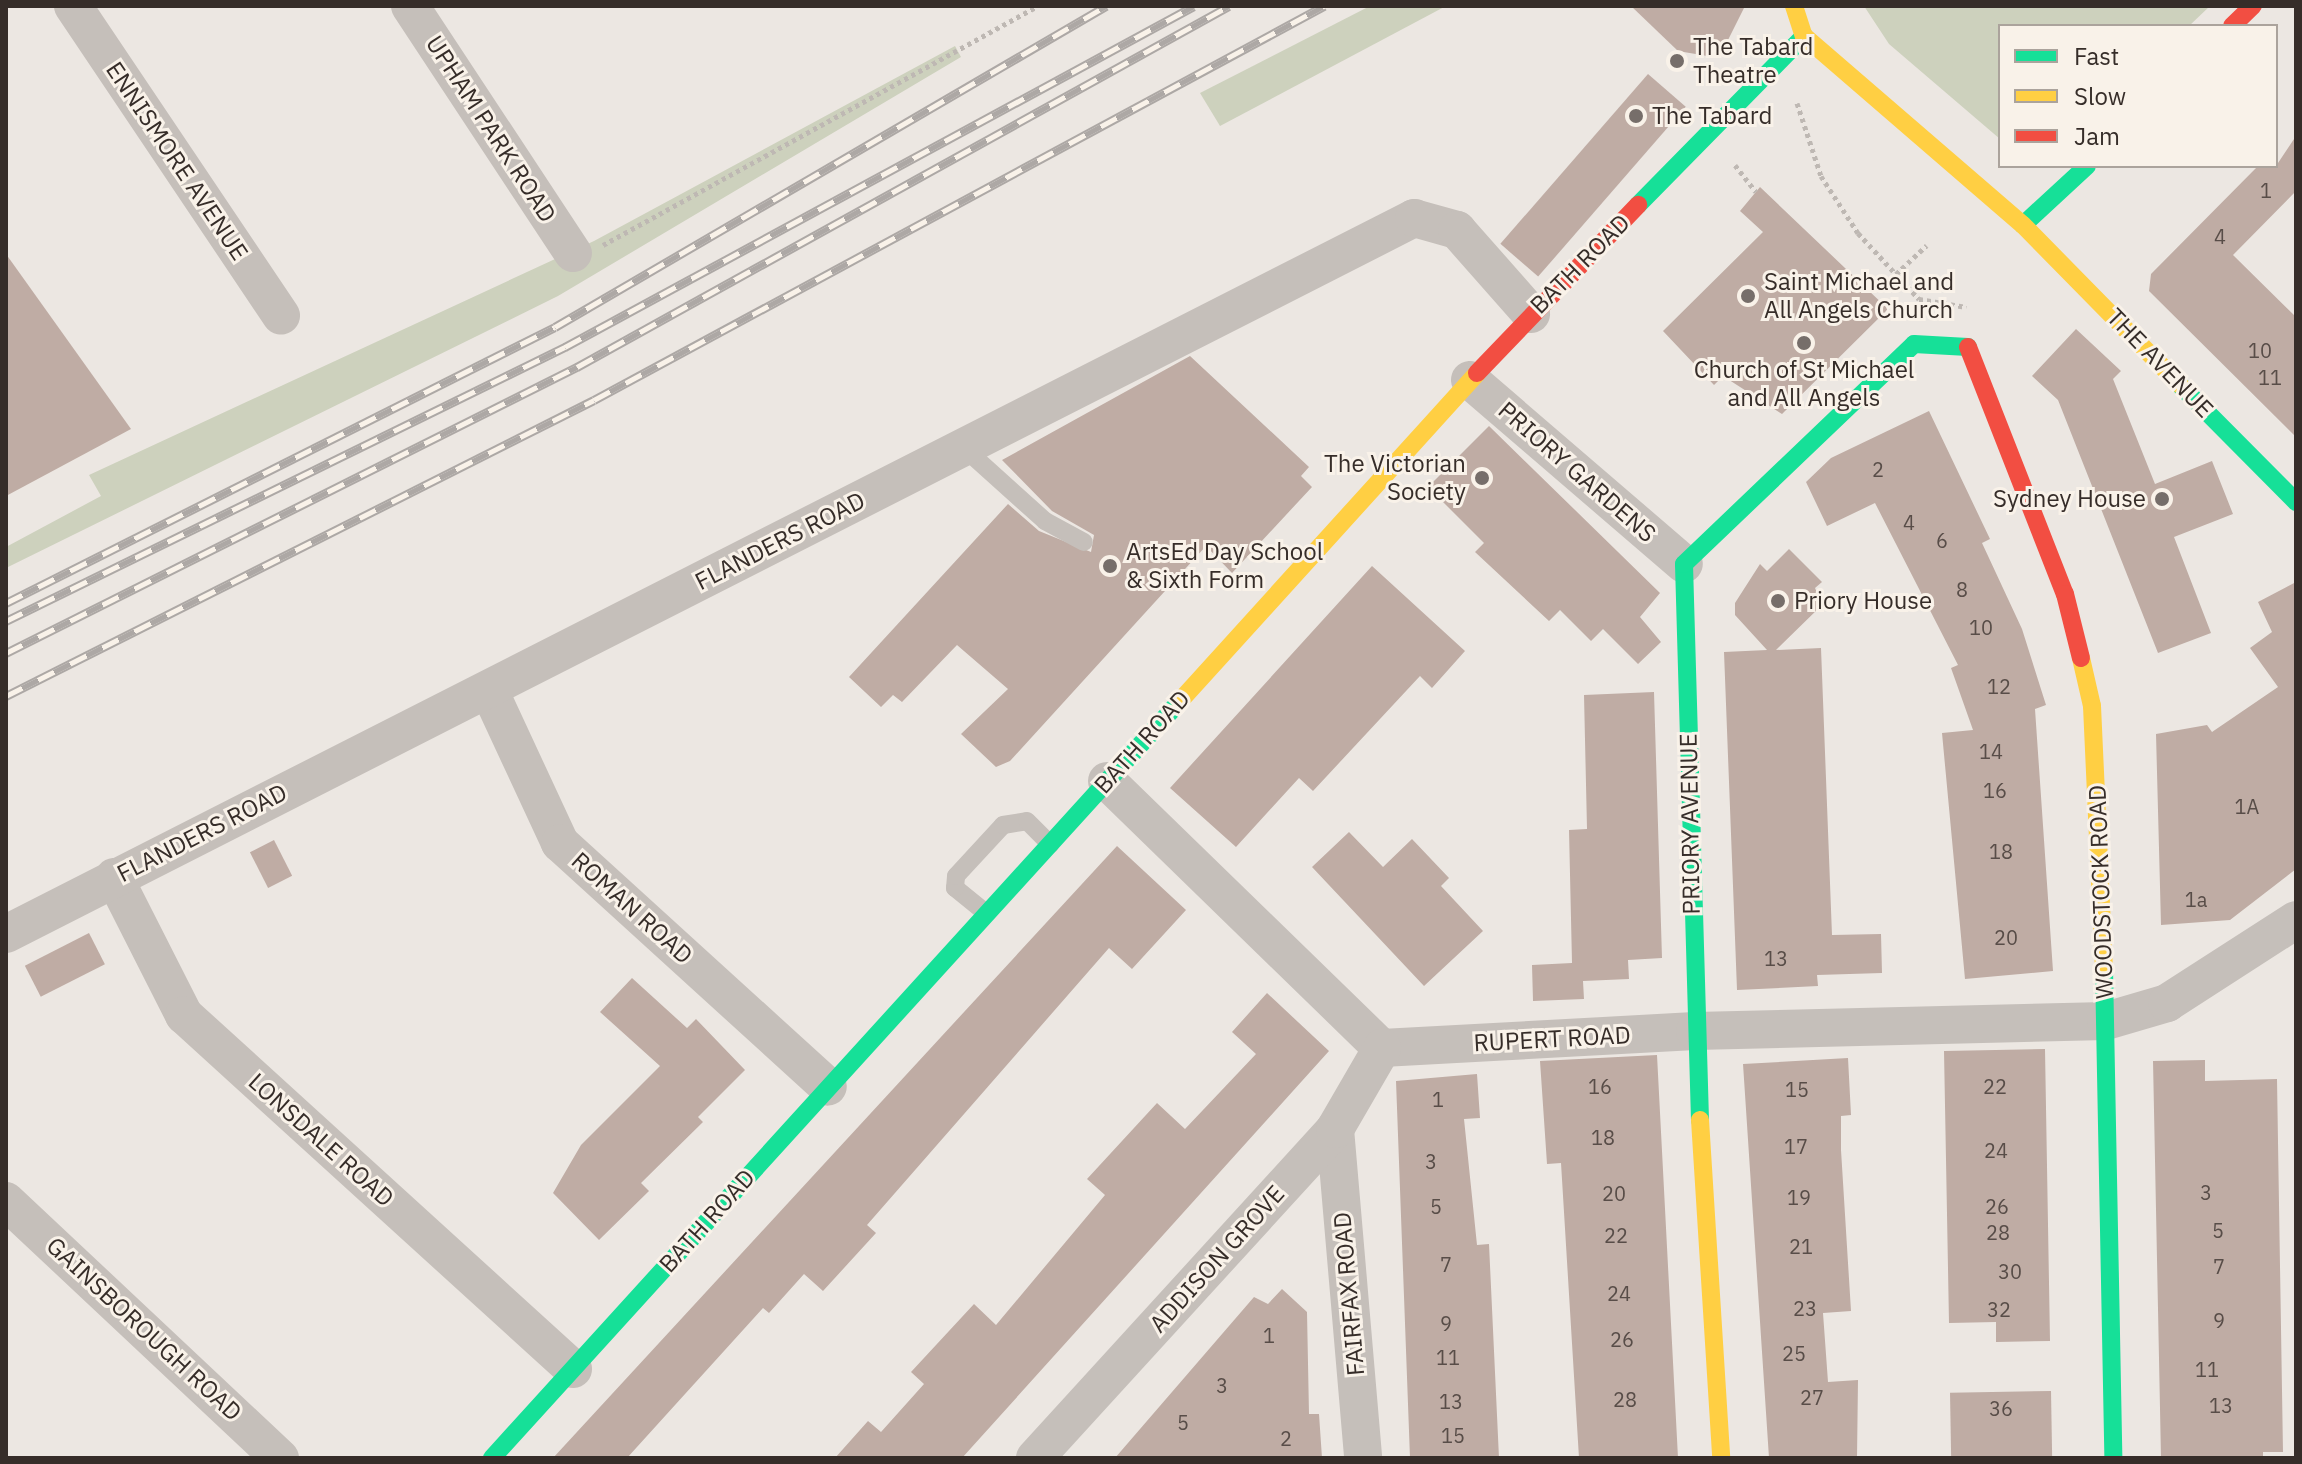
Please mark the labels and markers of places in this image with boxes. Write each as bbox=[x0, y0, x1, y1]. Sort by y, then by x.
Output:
place label: The Tabard Theatre bbox=[1693, 33, 1813, 89]
marker: The Tabard Theatre bbox=[1668, 52, 1686, 70]
place label: The Tabard bbox=[1652, 102, 1772, 130]
marker: The Tabard bbox=[1627, 107, 1645, 125]
place label: Saint Michael and All Angels Church bbox=[1764, 268, 1954, 324]
marker: Saint Michael and All Angels Church bbox=[1739, 287, 1757, 305]
marker: Church of St Michael and All Angels bbox=[1795, 334, 1813, 352]
place label: Church of St Michael and All Angels bbox=[1694, 356, 1914, 412]
place label: The Victorian Society bbox=[1324, 450, 1466, 506]
marker: The Victorian Society bbox=[1473, 469, 1491, 487]
place label: Sydney House bbox=[1993, 485, 2146, 513]
marker: Sydney House bbox=[2153, 490, 2171, 508]
place label: ArtsEd Day School & Sixth Form bbox=[1126, 538, 1323, 594]
marker: ArtsEd Day School & Sixth Form bbox=[1101, 557, 1119, 575]
place label: Priory House bbox=[1794, 587, 1932, 615]
marker: Priory House bbox=[1769, 592, 1787, 610]

